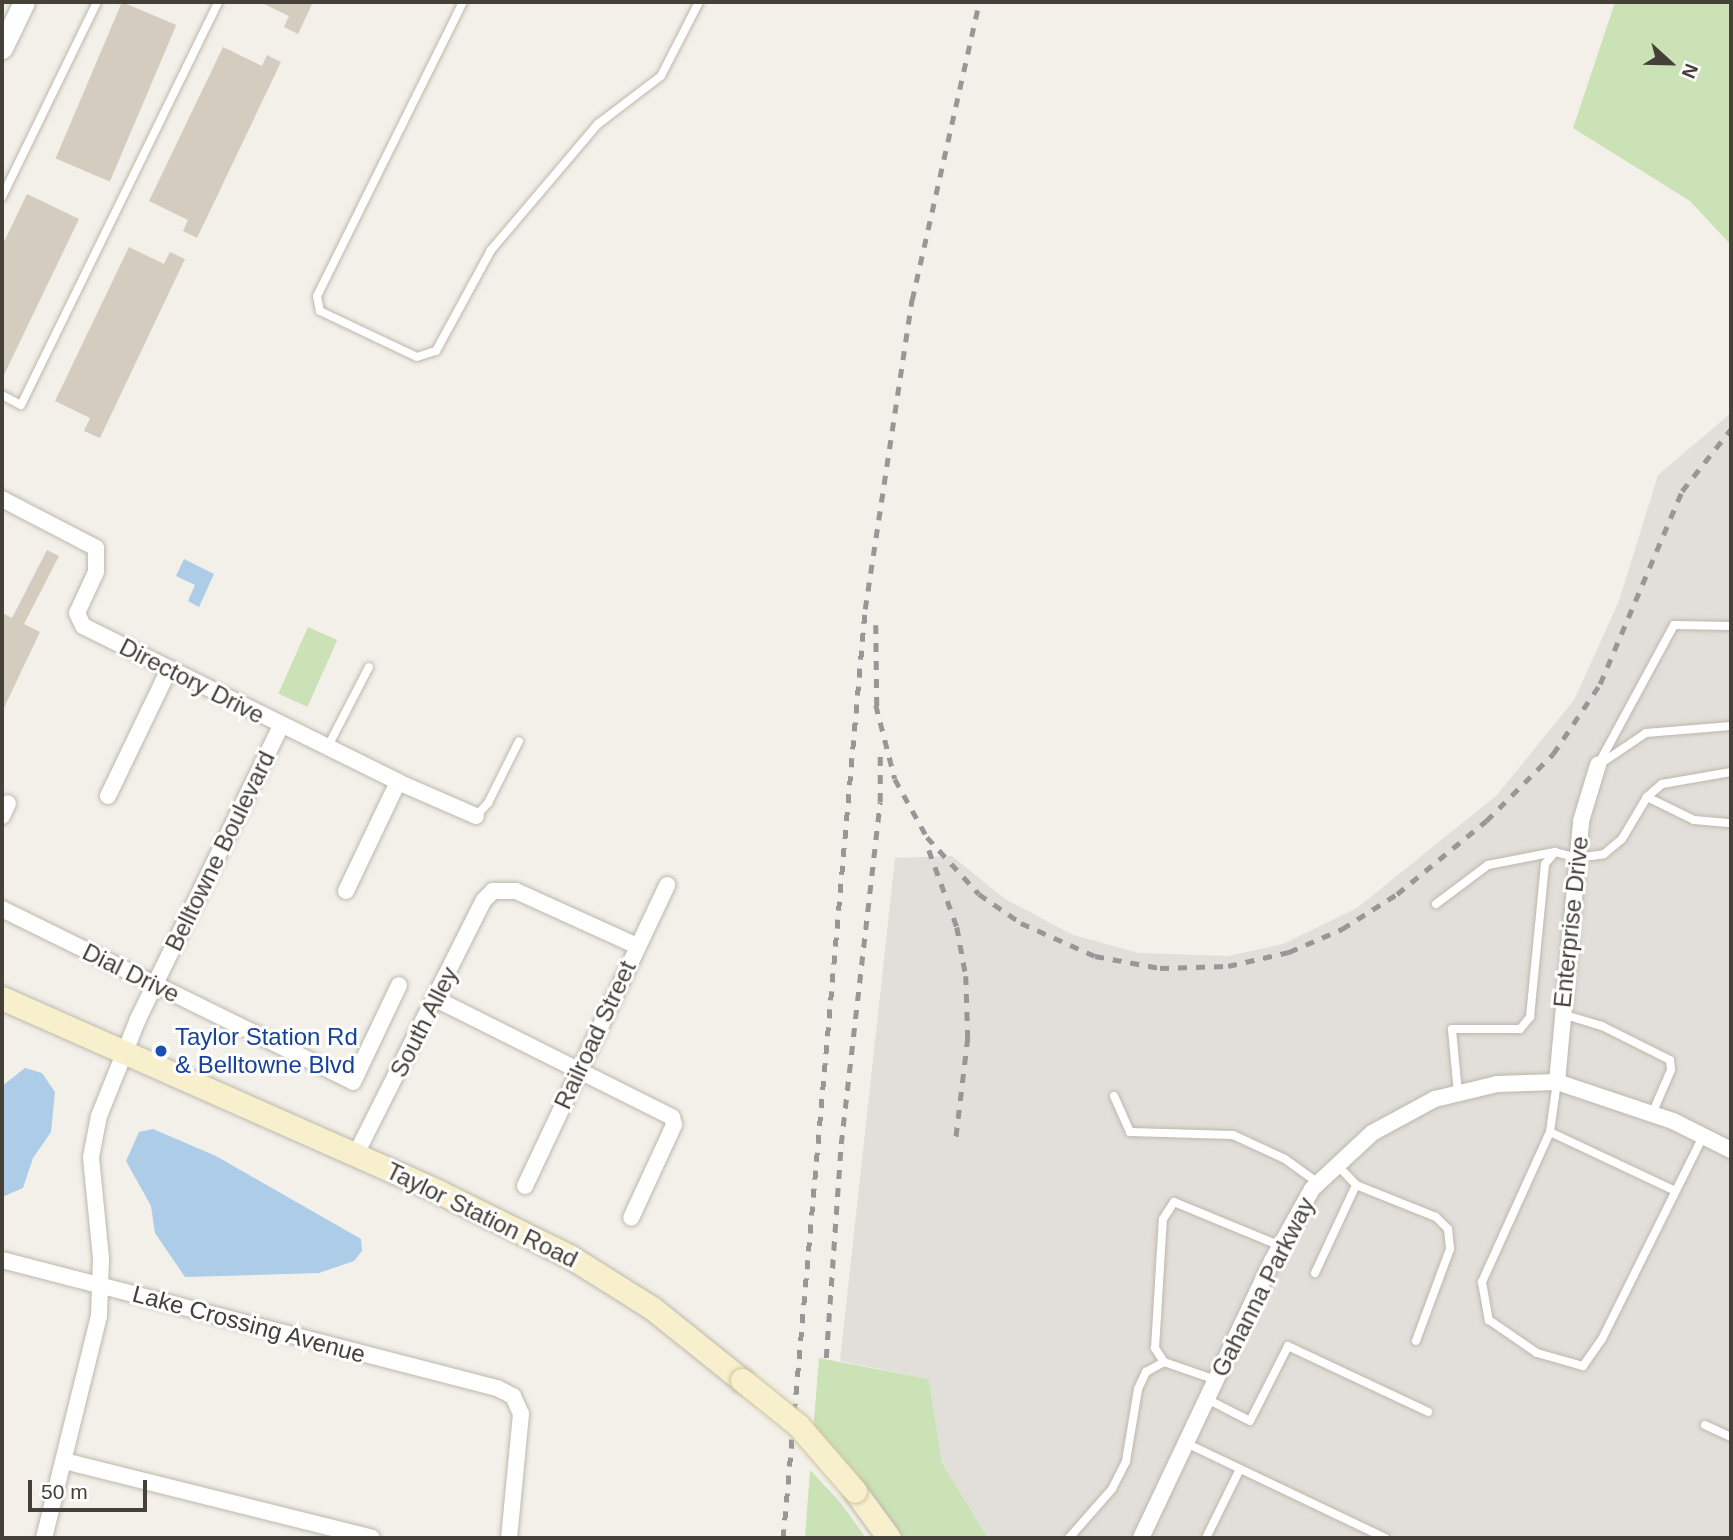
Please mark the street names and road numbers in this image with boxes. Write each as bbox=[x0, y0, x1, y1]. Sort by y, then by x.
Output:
street label: Directory Drive bbox=[115, 632, 269, 730]
street label: Belltowne Boulevard bbox=[159, 746, 281, 956]
street label: Enterprise Drive bbox=[1548, 835, 1594, 1009]
street label: Dial Drive bbox=[78, 937, 184, 1009]
street label: Railroad Street bbox=[548, 956, 642, 1114]
street label: South Alley bbox=[384, 961, 464, 1083]
street label: Taylor Station Road bbox=[382, 1156, 582, 1274]
street label: Gahanna Parkway bbox=[1205, 1192, 1321, 1382]
street label: Lake Crossing Avenue bbox=[129, 1279, 369, 1369]

